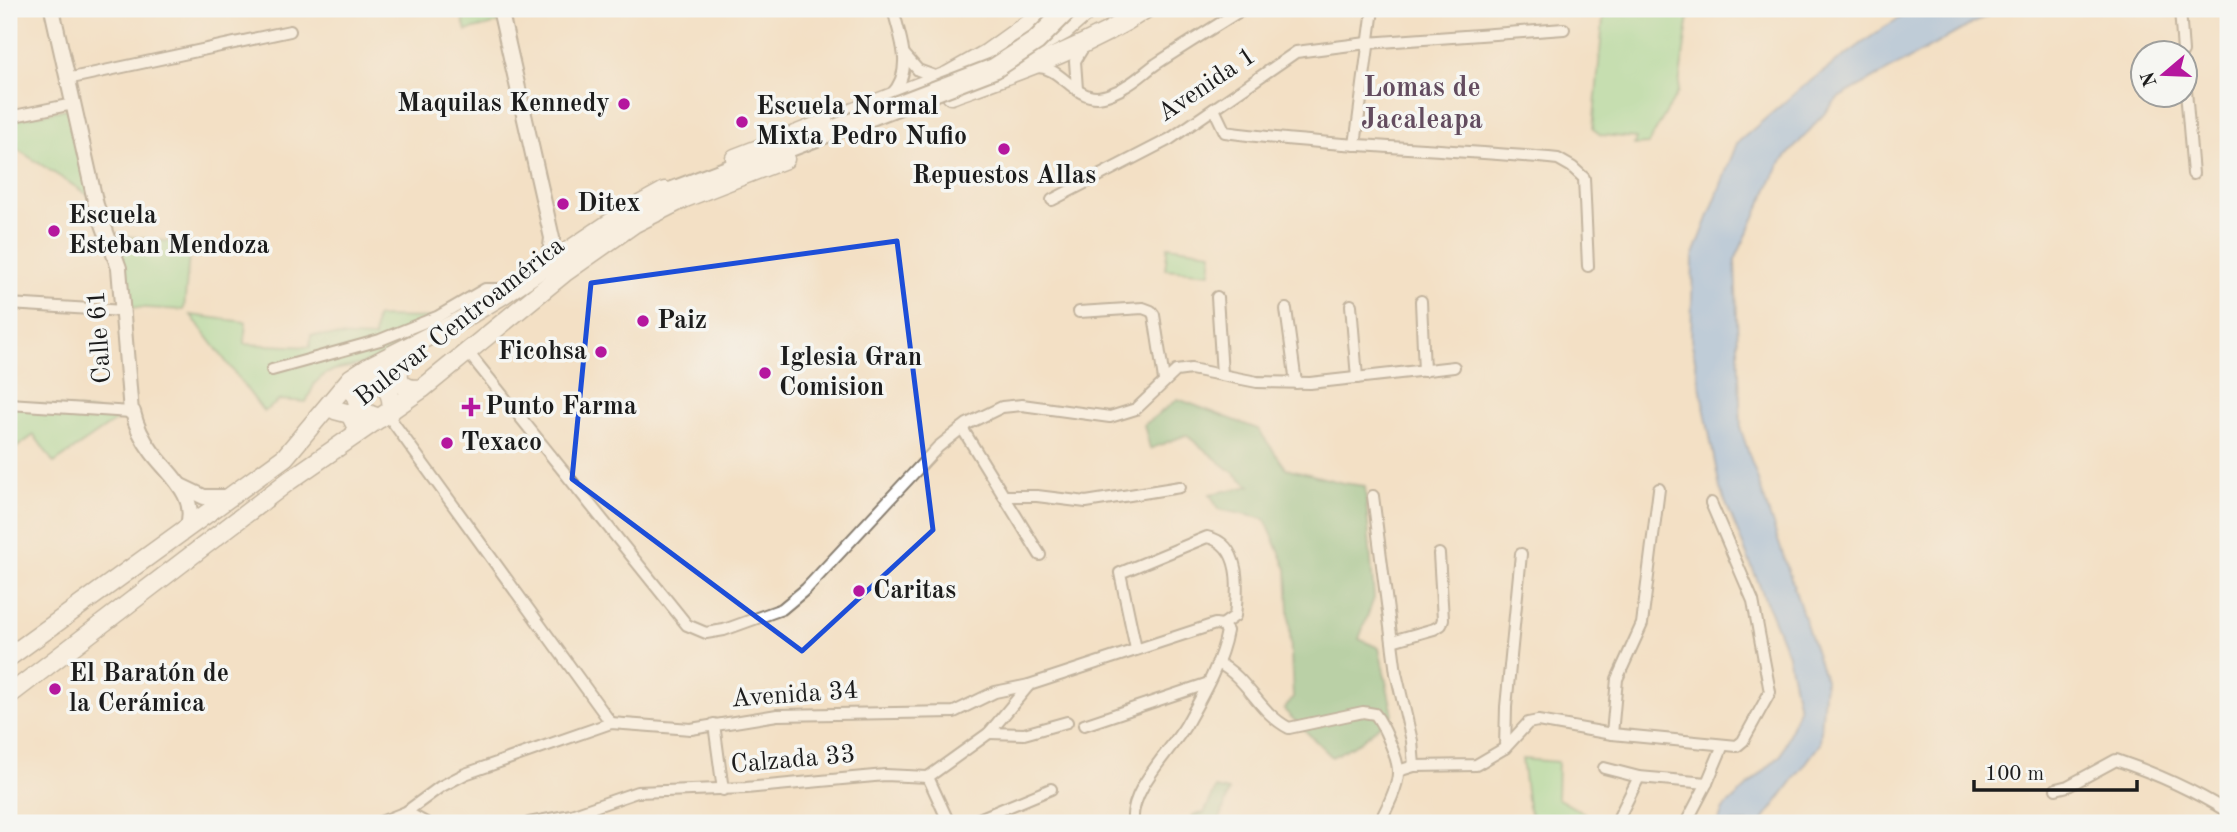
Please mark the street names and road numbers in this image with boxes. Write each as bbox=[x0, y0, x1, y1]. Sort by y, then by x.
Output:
street label: Avenida 1 bbox=[1153, 43, 1261, 127]
street label: Bulevar Centroamérica bbox=[350, 232, 570, 412]
street label: Calle 61 bbox=[84, 289, 116, 385]
street label: Avenida 34 bbox=[730, 678, 860, 712]
street label: Calzada 33 bbox=[729, 742, 857, 778]

